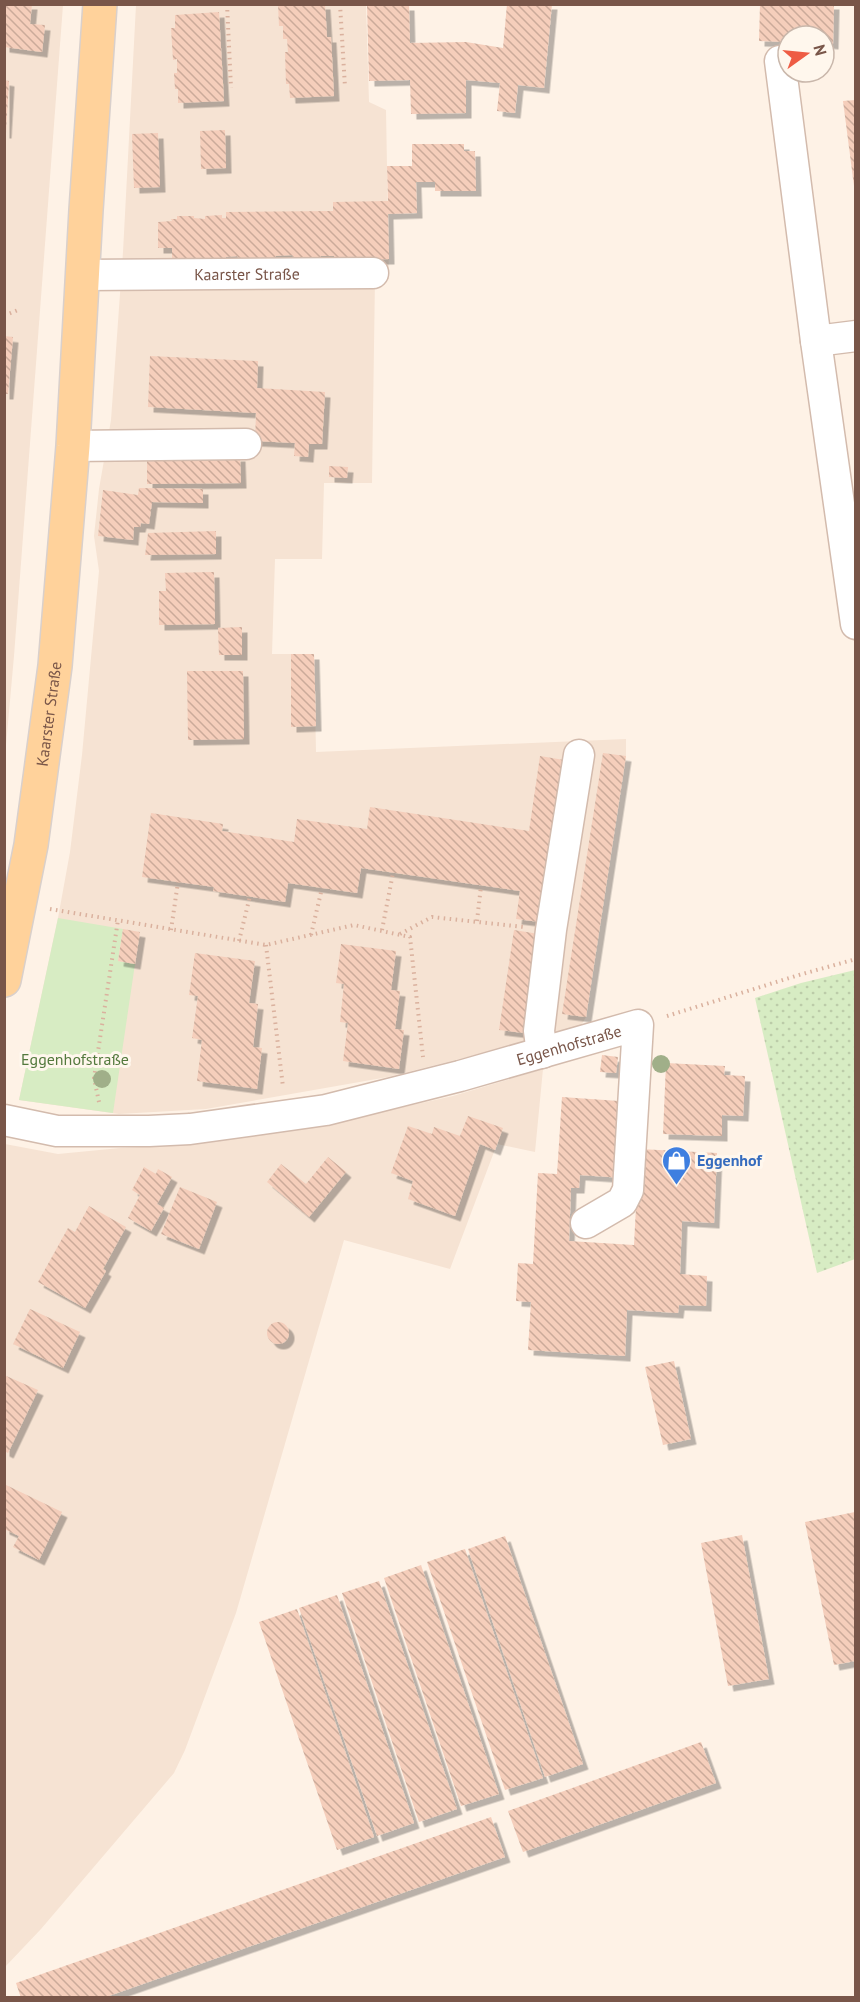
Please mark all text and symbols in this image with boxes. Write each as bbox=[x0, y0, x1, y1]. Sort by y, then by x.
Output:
north arrow bbox=[776, 24, 836, 84]
text: N bbox=[809, 42, 832, 58]
street label: Kaarster Straße bbox=[194, 264, 300, 284]
street label: Kaarster Straße bbox=[32, 661, 65, 767]
street label: Eggenhofstraße bbox=[514, 1020, 624, 1069]
park label: Eggenhofstraße bbox=[21, 1049, 129, 1069]
shop icon: Eggenhof bbox=[660, 1144, 692, 1186]
place label: Eggenhof bbox=[697, 1150, 762, 1170]

